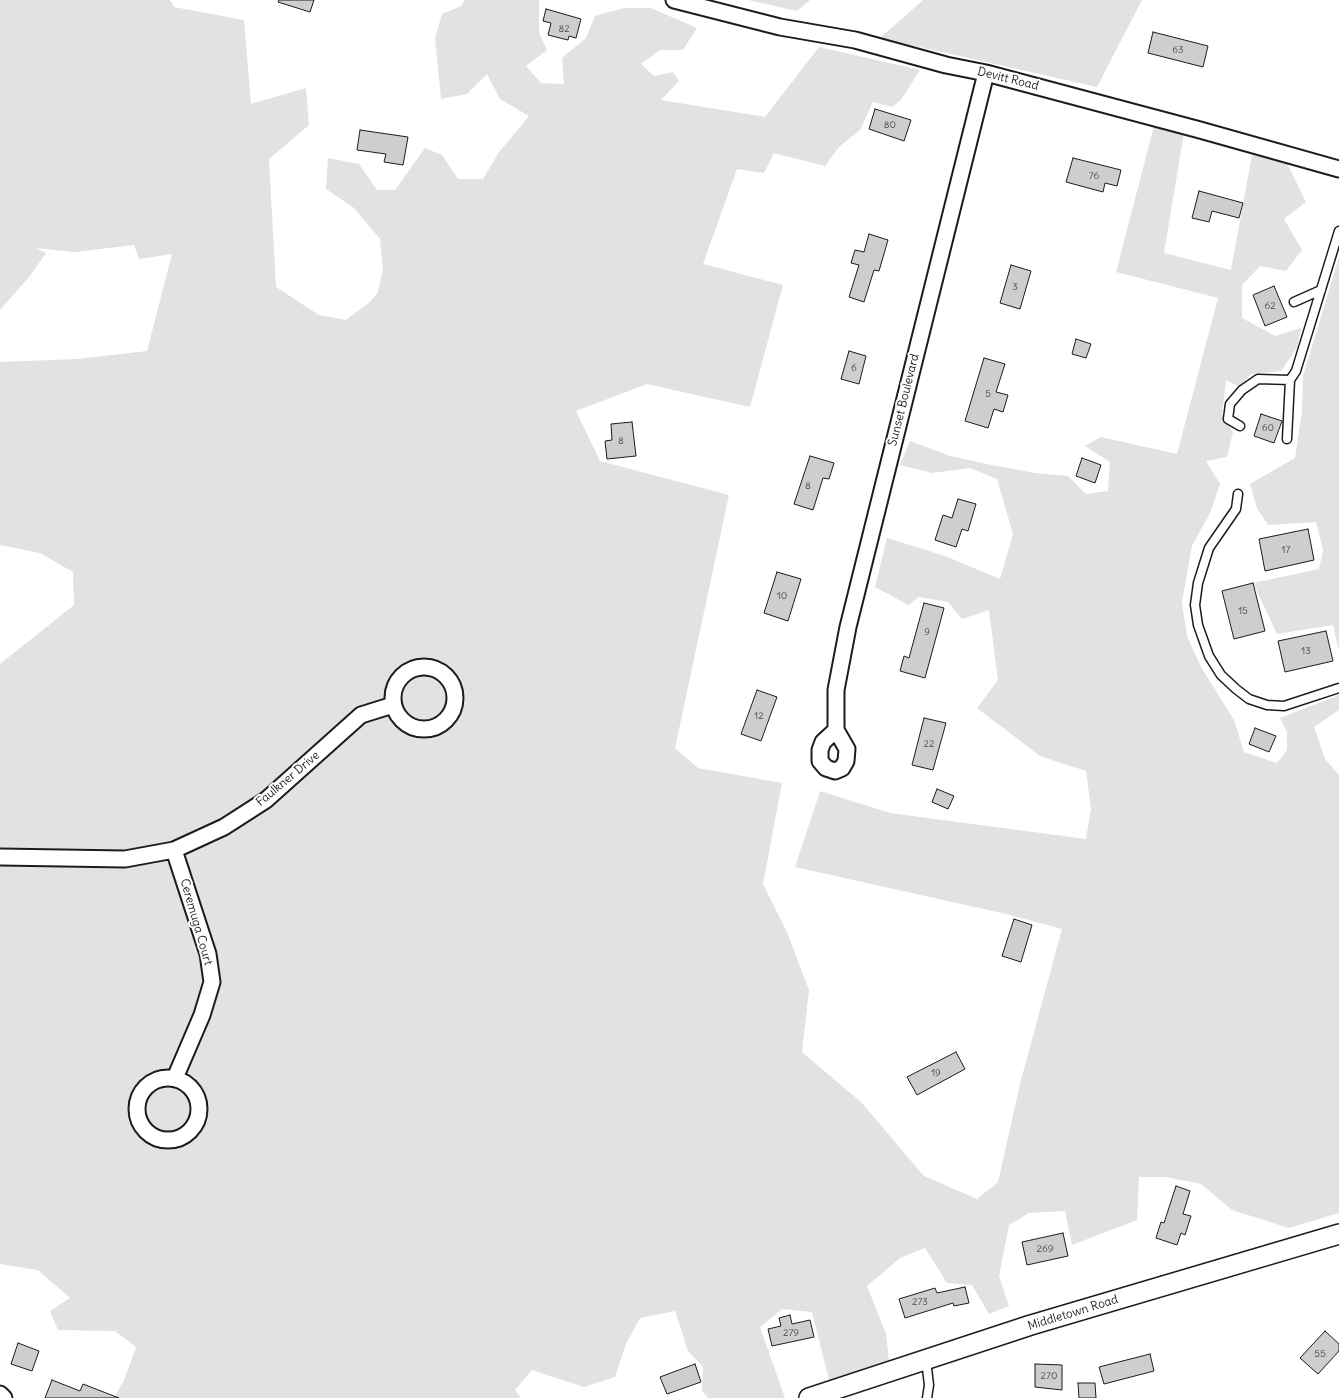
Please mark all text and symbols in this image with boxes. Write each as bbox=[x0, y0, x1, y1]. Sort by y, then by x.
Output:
house number: 82 bbox=[558, 23, 570, 35]
house number: 63 bbox=[1172, 44, 1184, 56]
street label: Devitt Road bbox=[976, 64, 1040, 94]
house number: 80 bbox=[884, 119, 896, 131]
house number: 76 bbox=[1089, 170, 1099, 182]
house number: 3 bbox=[1012, 281, 1018, 293]
house number: 62 bbox=[1264, 300, 1276, 312]
street label: Sunset Boulevard bbox=[886, 352, 922, 448]
house number: 6 bbox=[851, 362, 857, 374]
house number: 5 bbox=[985, 388, 991, 400]
house number: 60 bbox=[1262, 422, 1274, 434]
house number: 8 bbox=[618, 435, 624, 447]
house number: 8 bbox=[805, 480, 811, 492]
house number: 17 bbox=[1282, 544, 1290, 556]
house number: 10 bbox=[777, 590, 787, 602]
house number: 15 bbox=[1238, 605, 1248, 617]
house number: 9 bbox=[924, 626, 930, 638]
house number: 13 bbox=[1301, 645, 1311, 657]
house number: 12 bbox=[754, 710, 764, 722]
house number: 22 bbox=[924, 738, 934, 750]
street label: Faulkner Drive bbox=[253, 748, 323, 810]
street label: Ceremuga Court bbox=[177, 877, 215, 967]
house number: 19 bbox=[931, 1067, 941, 1079]
house number: 269 bbox=[1037, 1243, 1053, 1255]
street label: Middletown Road bbox=[1026, 1292, 1120, 1334]
house number: 273 bbox=[912, 1296, 928, 1308]
house number: 279 bbox=[783, 1327, 799, 1339]
house number: 55 bbox=[1314, 1348, 1326, 1360]
house number: 270 bbox=[1041, 1370, 1057, 1382]

